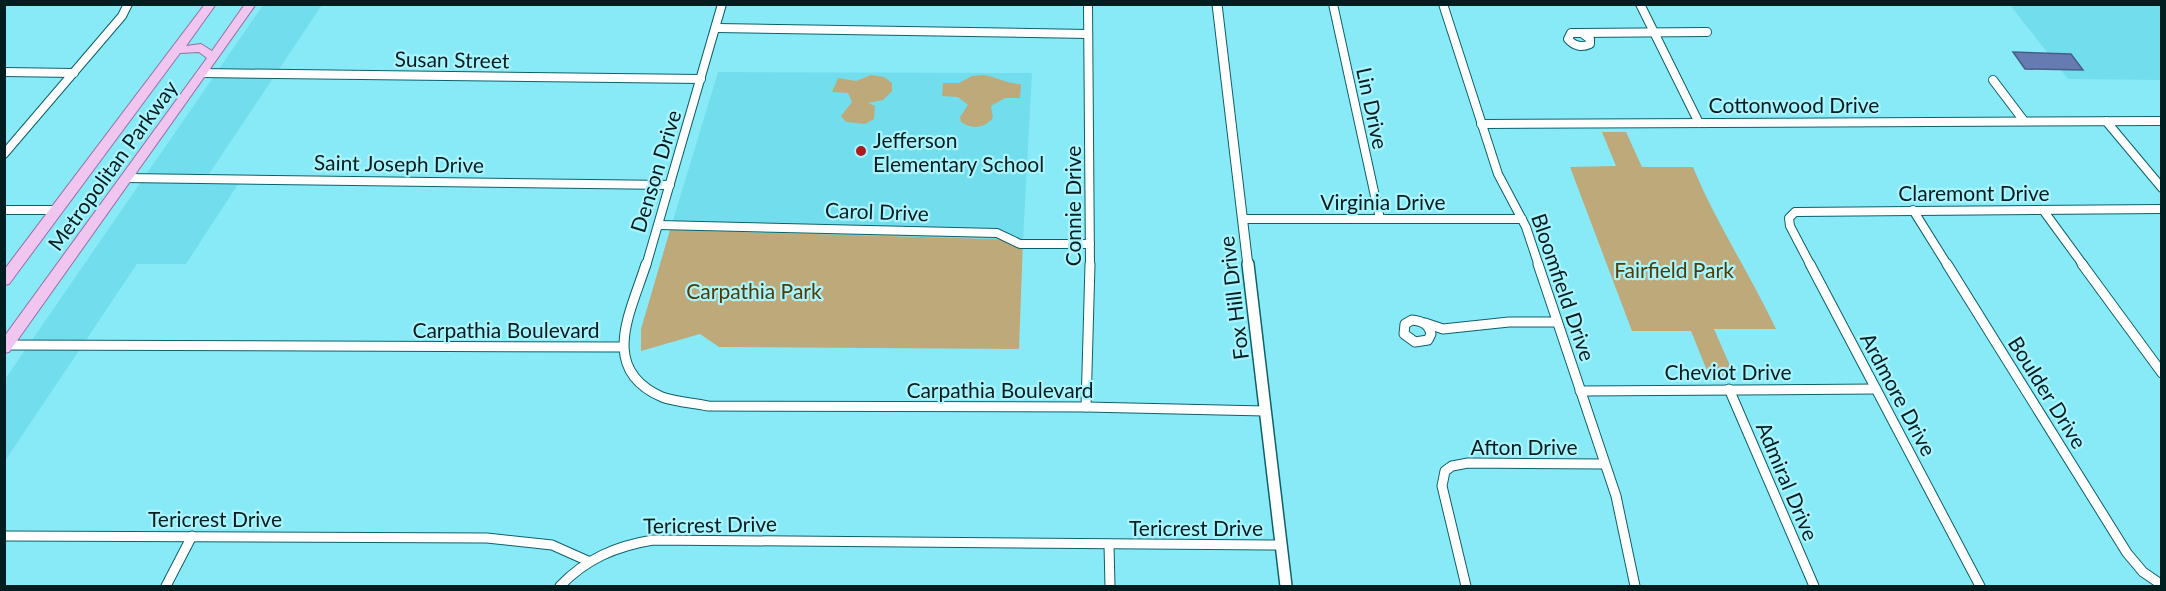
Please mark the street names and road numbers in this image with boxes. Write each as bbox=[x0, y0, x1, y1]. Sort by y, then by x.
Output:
street label: Susan Street bbox=[394, 46, 510, 73]
street label: Lin Drive bbox=[1352, 65, 1394, 151]
street label: Metropolitan Parkway bbox=[42, 75, 182, 255]
street label: Cottonwood Drive bbox=[1709, 92, 1879, 117]
street label: Denson Drive bbox=[625, 107, 685, 235]
street label: Connie Drive bbox=[1060, 146, 1085, 266]
street label: Saint Joseph Drive bbox=[314, 149, 484, 177]
street label: Claremont Drive bbox=[1898, 180, 2050, 205]
street label: Virginia Drive bbox=[1320, 189, 1446, 214]
street label: Carol Drive bbox=[825, 197, 929, 225]
street label: Bloomfield Drive bbox=[1527, 210, 1601, 364]
street label: Fox Hill Drive bbox=[1213, 235, 1253, 361]
street label: Carpathia Boulevard bbox=[412, 317, 600, 342]
street label: Ardmore Drive bbox=[1856, 328, 1942, 460]
street label: Boulder Drive bbox=[2004, 331, 2092, 453]
street label: Cheviot Drive bbox=[1664, 359, 1792, 384]
street label: Carpathia Boulevard bbox=[906, 377, 1094, 402]
street label: Admiral Drive bbox=[1752, 418, 1824, 544]
street label: Afton Drive bbox=[1470, 434, 1578, 459]
street label: Tericrest Drive bbox=[148, 506, 282, 531]
street label: Tericrest Drive bbox=[643, 510, 777, 538]
street label: Tericrest Drive bbox=[1129, 515, 1263, 540]

